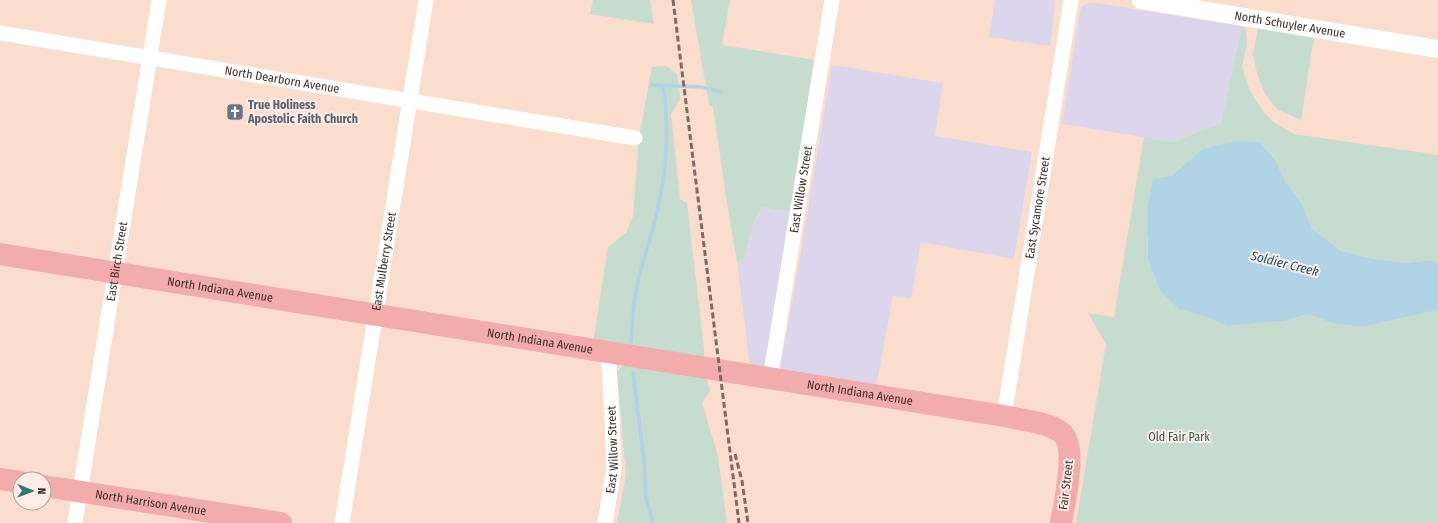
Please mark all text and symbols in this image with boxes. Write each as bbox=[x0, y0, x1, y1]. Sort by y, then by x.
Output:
street label: North Schuyler Avenue bbox=[1234, 9, 1347, 41]
street label: North Dearborn Avenue bbox=[224, 63, 341, 96]
place label: True Holiness Apostolic Faith Church bbox=[247, 98, 358, 126]
church icon: True Holiness Apostolic Faith Church bbox=[225, 102, 245, 122]
street label: East Willow Street bbox=[787, 145, 815, 234]
street label: East Sycamore Street bbox=[1022, 156, 1053, 260]
street label: East Mulberry Street bbox=[369, 211, 399, 312]
street label: East Birch Street bbox=[104, 220, 130, 302]
water label: Soldier Creek bbox=[1248, 248, 1321, 279]
street label: North Indiana Avenue bbox=[166, 274, 274, 305]
street label: North Indiana Avenue bbox=[486, 326, 594, 357]
street label: North Indiana Avenue bbox=[806, 377, 914, 408]
street label: East Willow Street bbox=[603, 405, 621, 495]
park label: Old Fair Park bbox=[1148, 430, 1210, 444]
street label: Fair Street bbox=[1056, 459, 1076, 511]
north arrow bbox=[12, 471, 52, 511]
street label: North Harrison Avenue bbox=[94, 487, 207, 518]
text: N bbox=[35, 488, 48, 495]

